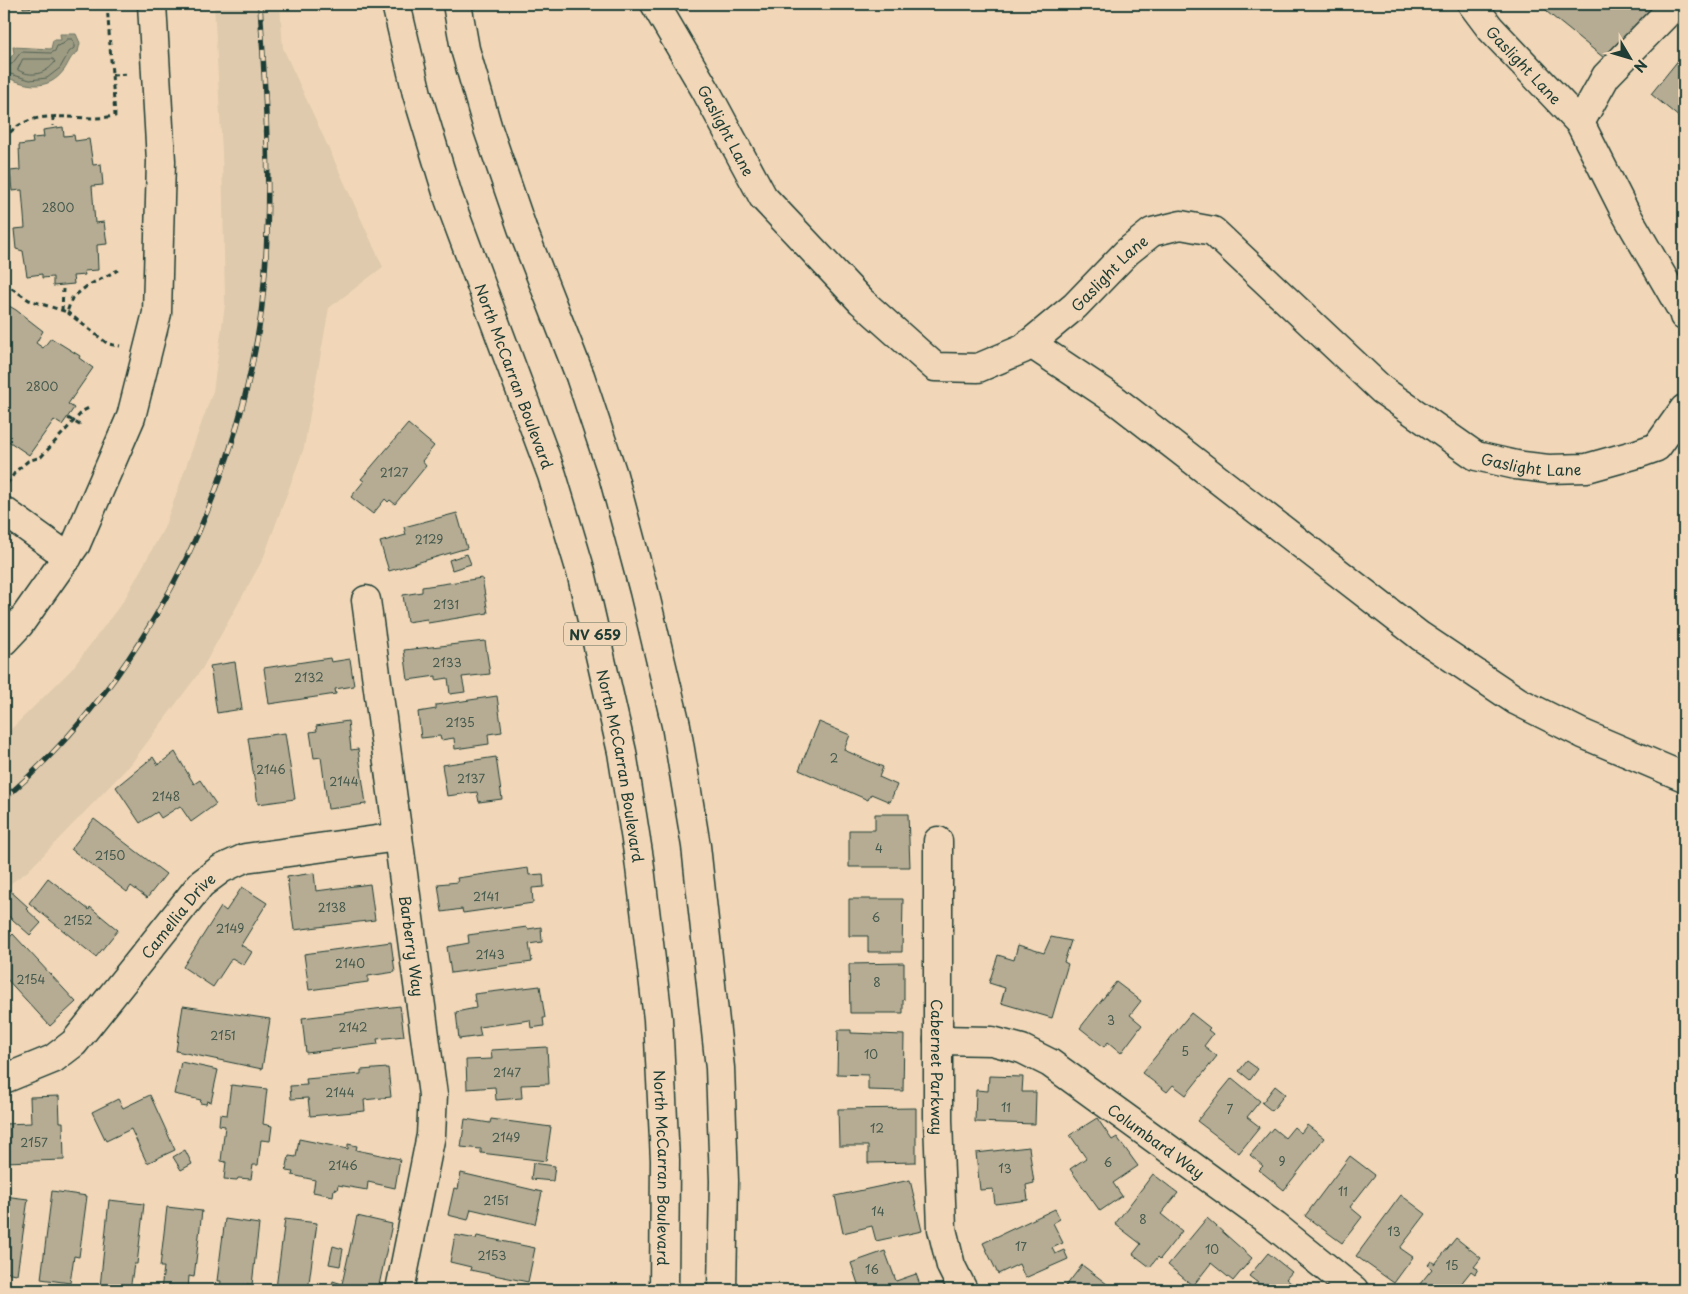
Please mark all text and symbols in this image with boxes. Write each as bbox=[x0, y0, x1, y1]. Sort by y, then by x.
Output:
street label: Gaslight Lane bbox=[1481, 20, 1568, 109]
north arrow bbox=[1606, 32, 1656, 82]
text: N bbox=[1629, 55, 1652, 77]
street label: Gaslight Lane bbox=[693, 80, 761, 180]
house number: 2800 bbox=[42, 198, 75, 216]
street label: Gaslight Lane bbox=[1065, 229, 1152, 316]
street label: North McCarran Boulevard bbox=[470, 280, 560, 472]
house number: 2800 bbox=[26, 377, 59, 395]
street label: Gaslight Lane bbox=[1479, 446, 1582, 481]
house number: 2127 bbox=[380, 463, 408, 481]
house number: 2129 bbox=[415, 530, 443, 548]
house number: 2131 bbox=[433, 595, 459, 613]
road number: NV 659 bbox=[564, 622, 626, 646]
house number: 2133 bbox=[432, 653, 462, 671]
street label: North McCarran Boulevard bbox=[592, 667, 651, 864]
house number: 2132 bbox=[294, 668, 324, 686]
house number: 2135 bbox=[445, 713, 475, 731]
house number: 2 bbox=[830, 749, 838, 767]
house number: 2146 bbox=[256, 760, 286, 778]
house number: 2137 bbox=[457, 769, 485, 787]
house number: 2144 bbox=[329, 772, 359, 790]
house number: 2148 bbox=[152, 787, 180, 805]
house number: 4 bbox=[875, 839, 883, 857]
house number: 2150 bbox=[95, 846, 125, 864]
street label: Camellia Drive bbox=[135, 866, 220, 963]
house number: 2141 bbox=[473, 887, 499, 905]
street label: Barberry Way bbox=[395, 894, 431, 998]
house number: 2138 bbox=[318, 898, 346, 916]
house number: 6 bbox=[872, 908, 880, 926]
house number: 2152 bbox=[63, 911, 93, 929]
house number: 2149 bbox=[216, 919, 244, 937]
house number: 2143 bbox=[475, 945, 505, 963]
house number: 2140 bbox=[335, 954, 365, 972]
house number: 2154 bbox=[16, 970, 46, 988]
house number: 8 bbox=[873, 973, 881, 991]
street label: Cabernet Parkway bbox=[926, 999, 950, 1135]
house number: 3 bbox=[1107, 1011, 1115, 1029]
house number: 2142 bbox=[338, 1018, 368, 1036]
house number: 2151 bbox=[210, 1026, 236, 1044]
house number: 5 bbox=[1181, 1042, 1189, 1060]
house number: 10 bbox=[864, 1045, 878, 1063]
house number: 2147 bbox=[493, 1063, 521, 1081]
street label: North McCarran Boulevard bbox=[649, 1069, 677, 1266]
house number: 2144 bbox=[325, 1083, 355, 1101]
street label: Columbard Way bbox=[1103, 1097, 1210, 1183]
house number: 11 bbox=[1001, 1098, 1011, 1116]
house number: 7 bbox=[1227, 1100, 1234, 1118]
house number: 12 bbox=[870, 1119, 884, 1137]
house number: 2149 bbox=[492, 1128, 520, 1146]
house number: 2157 bbox=[20, 1133, 48, 1151]
house number: 9 bbox=[1278, 1152, 1286, 1170]
house number: 6 bbox=[1104, 1153, 1112, 1171]
house number: 2146 bbox=[328, 1156, 358, 1174]
house number: 13 bbox=[998, 1159, 1012, 1177]
house number: 11 bbox=[1338, 1182, 1348, 1200]
house number: 2151 bbox=[483, 1191, 509, 1209]
house number: 14 bbox=[871, 1202, 885, 1220]
house number: 8 bbox=[1139, 1210, 1147, 1228]
house number: 13 bbox=[1387, 1222, 1401, 1240]
house number: 17 bbox=[1015, 1237, 1027, 1255]
house number: 10 bbox=[1205, 1240, 1219, 1258]
house number: 2153 bbox=[477, 1246, 507, 1264]
house number: 15 bbox=[1445, 1256, 1459, 1274]
house number: 16 bbox=[865, 1260, 879, 1278]

